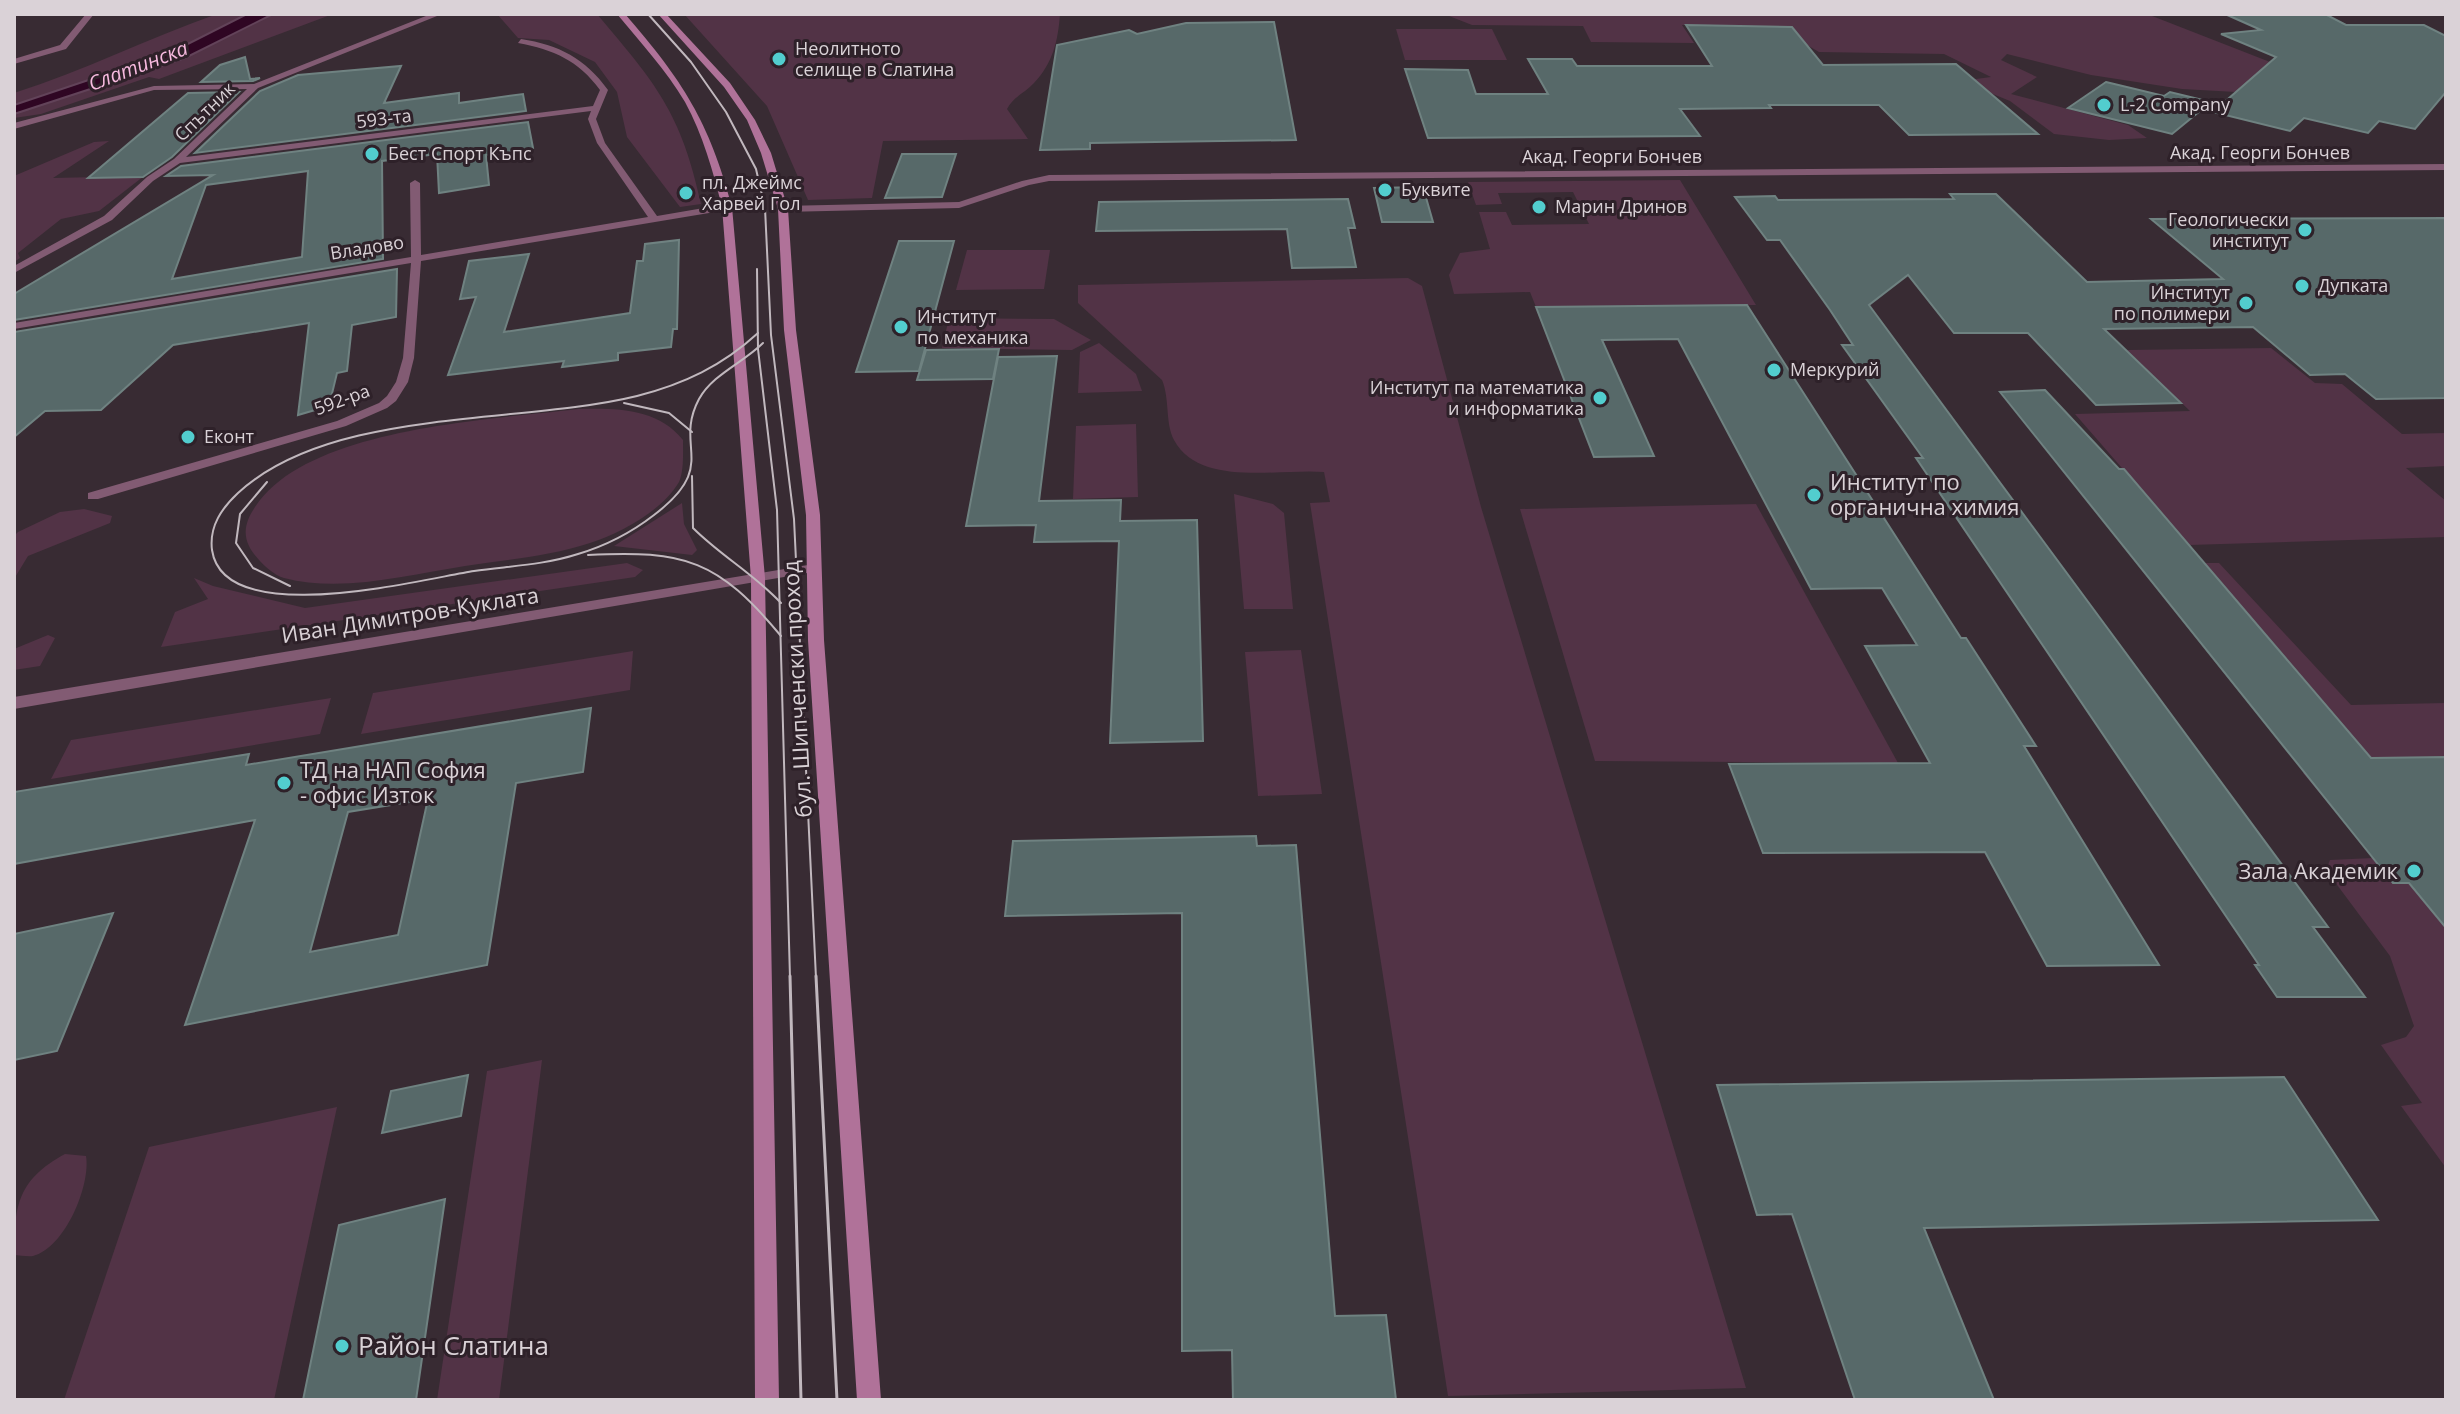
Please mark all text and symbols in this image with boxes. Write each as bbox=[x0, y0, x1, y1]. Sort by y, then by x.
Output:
water label: Слатинска bbox=[84, 34, 192, 97]
place label: Неолитното селище в Слатина bbox=[795, 36, 954, 81]
marker: Неолитното селище в Слатина bbox=[770, 50, 788, 68]
street label: Спътник bbox=[169, 76, 240, 146]
place label: L-2 Company bbox=[2120, 92, 2231, 116]
marker: L-2 Company bbox=[2095, 96, 2113, 114]
street label: 593-та bbox=[355, 103, 413, 133]
street label: Акад. Георги Бончев bbox=[2170, 140, 2350, 164]
place label: Бест Спорт Къпс bbox=[388, 141, 532, 165]
street label: Акад. Георги Бончев bbox=[1522, 144, 1702, 168]
marker: Бест Спорт Къпс bbox=[363, 145, 381, 163]
place label: пл. Джеймс Харвей Гол bbox=[702, 170, 802, 215]
place label: Буквите bbox=[1401, 177, 1471, 201]
marker: Буквите bbox=[1376, 181, 1394, 199]
marker: пл. Джеймс Харвей Гол bbox=[677, 184, 695, 202]
place label: Марин Дринов bbox=[1555, 194, 1687, 218]
marker: Марин Дринов bbox=[1530, 198, 1548, 216]
place label: Геологически институт bbox=[2168, 207, 2290, 252]
marker: Геологически институт bbox=[2296, 221, 2314, 239]
street label: Владово bbox=[328, 229, 405, 265]
place label: Дупката bbox=[2318, 273, 2388, 297]
marker: Дупката bbox=[2293, 277, 2311, 295]
place label: Институт по полимери bbox=[2114, 280, 2231, 325]
marker: Институт по полимери bbox=[2237, 294, 2255, 312]
place label: Институт по механика bbox=[917, 304, 1029, 349]
marker: Институт по механика bbox=[892, 318, 910, 336]
place label: Меркурий bbox=[1790, 357, 1880, 381]
marker: Меркурий bbox=[1765, 361, 1783, 379]
place label: Институт па математика и информатика bbox=[1370, 375, 1584, 420]
street label: 592-ра bbox=[310, 378, 373, 420]
marker: Институт па математика и информатика bbox=[1591, 389, 1609, 407]
place label: Еконт bbox=[204, 424, 255, 448]
marker: Еконт bbox=[179, 428, 197, 446]
place label: Институт по органична химия bbox=[1830, 466, 2019, 521]
marker: Институт по органична химия bbox=[1805, 486, 1823, 504]
street label: бул. Шипченски проход bbox=[774, 559, 818, 818]
street label: Иван Димитров-Куклата bbox=[279, 579, 541, 649]
place label: ТД на НАП София - офис Изток bbox=[300, 754, 486, 809]
marker: ТД на НАП София - офис Изток bbox=[275, 774, 293, 792]
place label: Зала Академик bbox=[2238, 855, 2399, 885]
marker: Зала Академик bbox=[2405, 862, 2423, 880]
place label: Район Слатина bbox=[358, 1327, 549, 1363]
marker: Район Слатина bbox=[333, 1337, 351, 1355]

